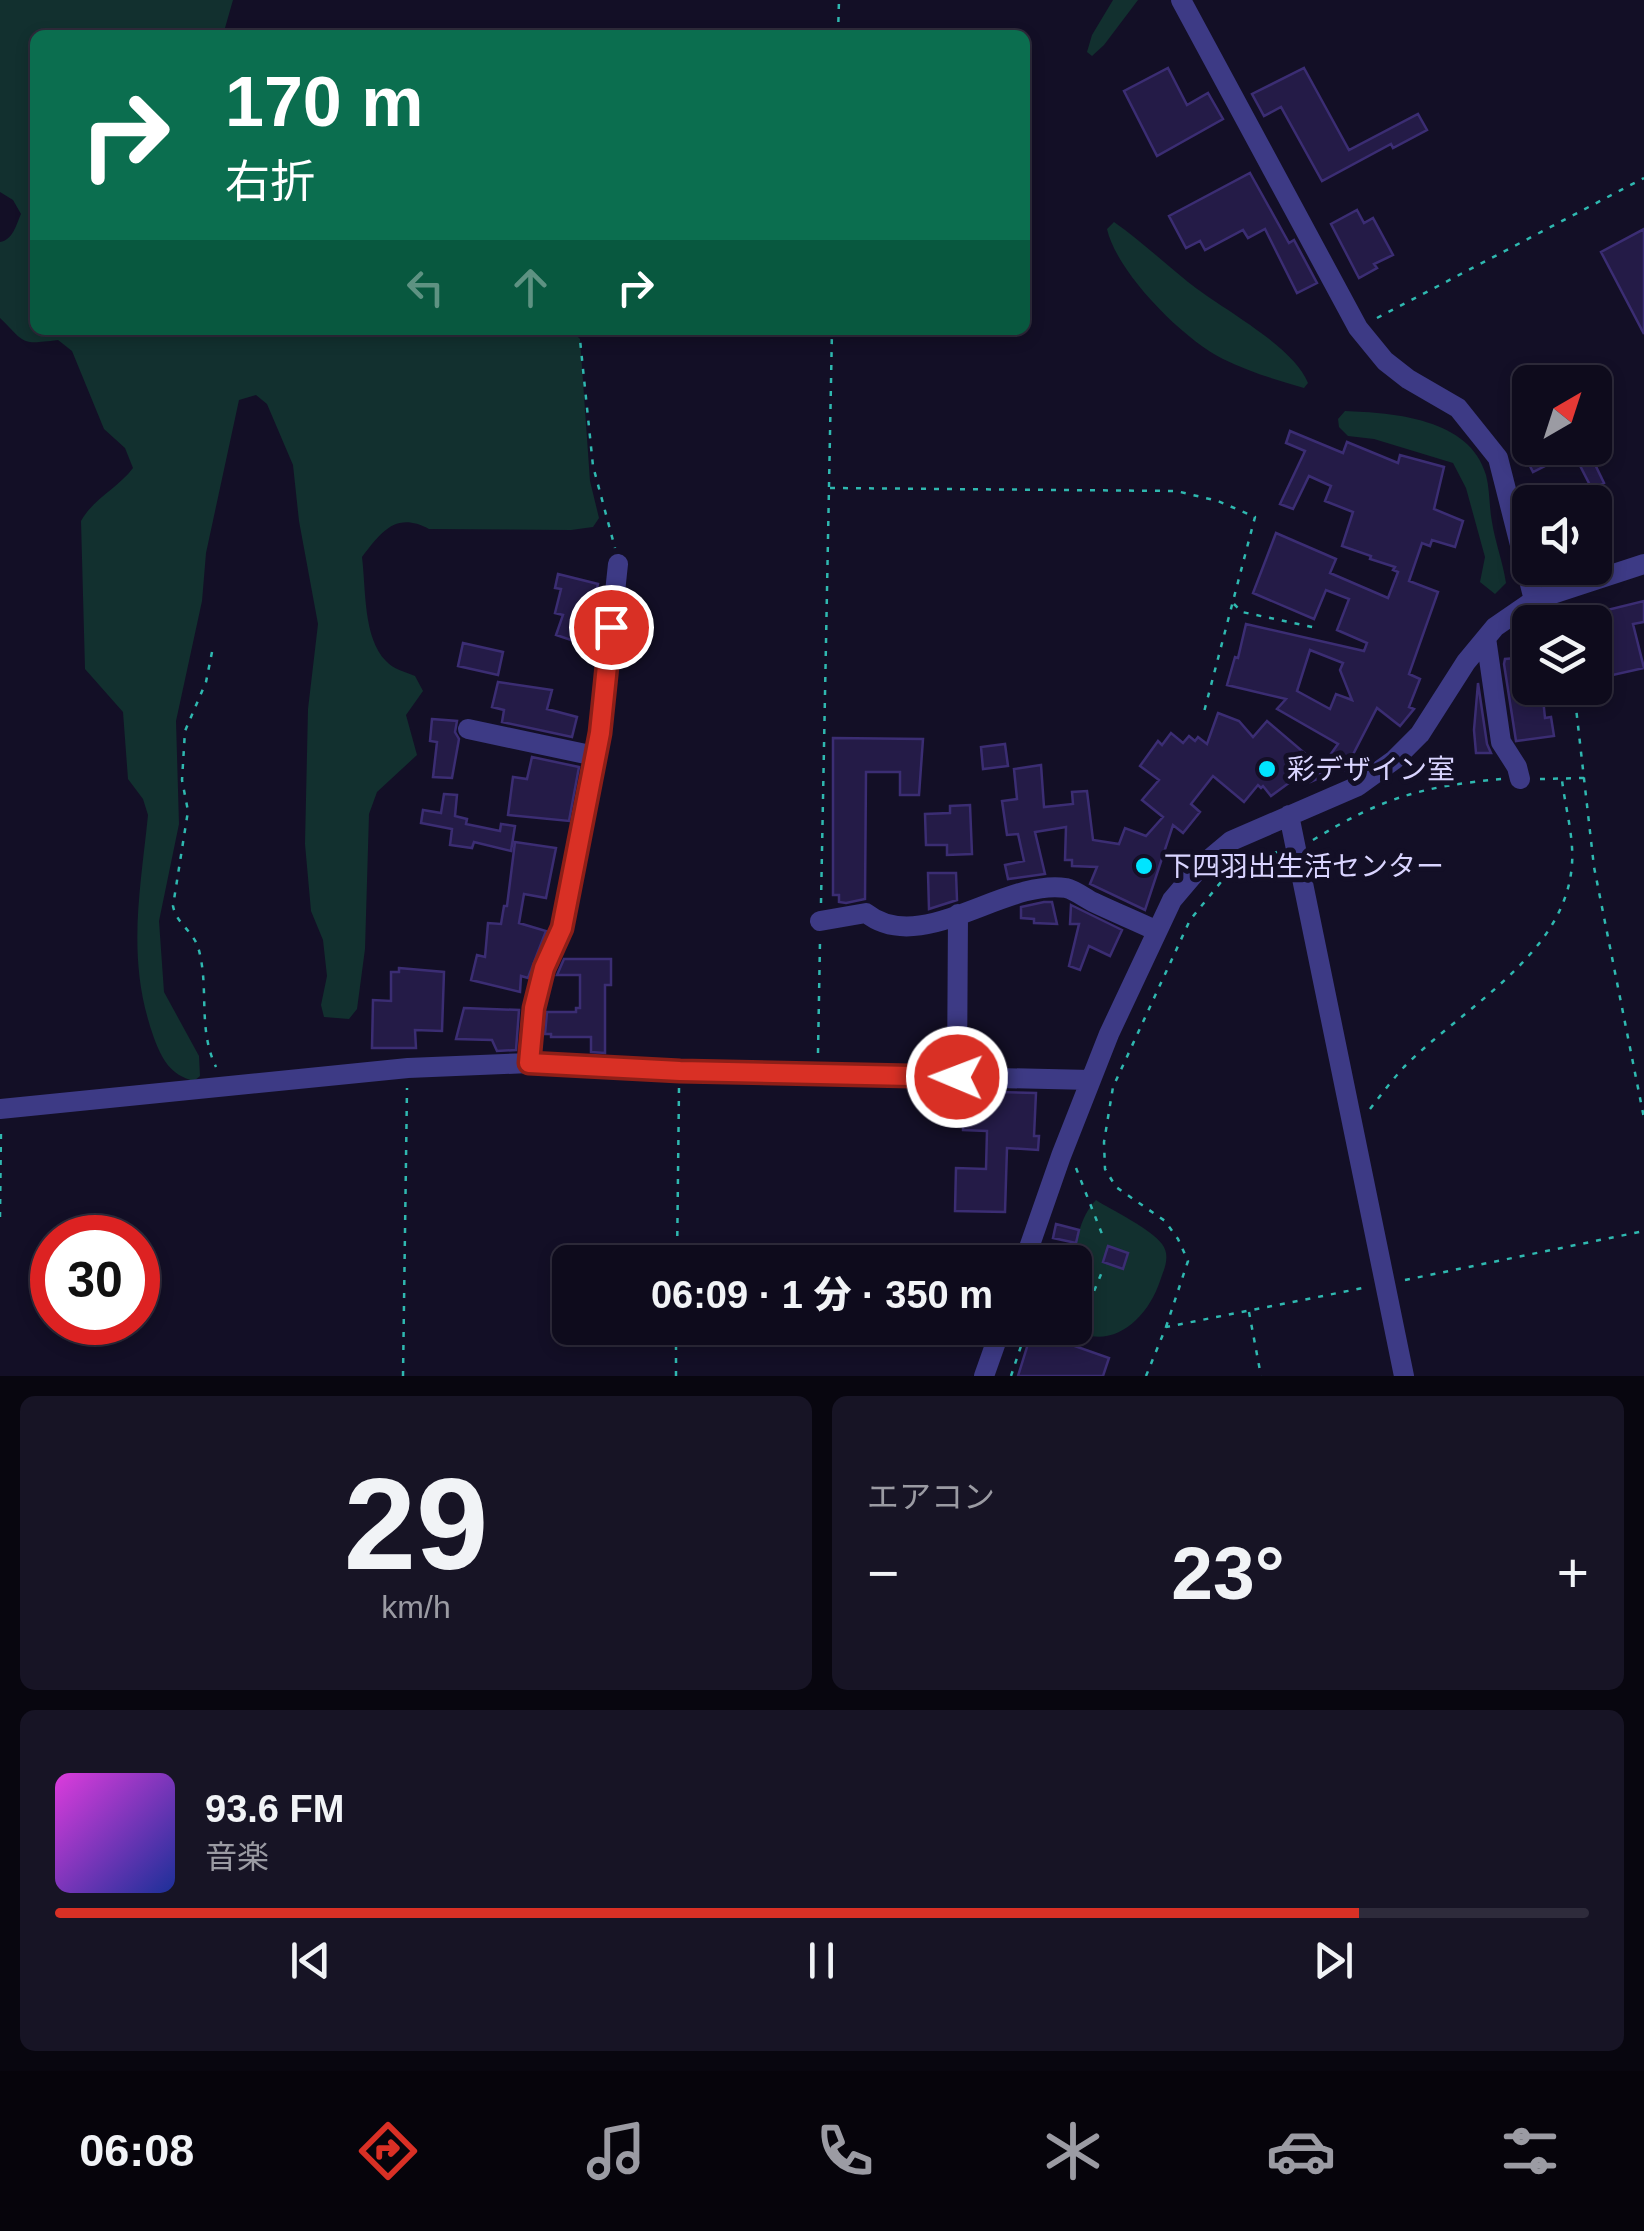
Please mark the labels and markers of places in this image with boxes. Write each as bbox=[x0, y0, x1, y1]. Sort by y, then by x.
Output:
pin bbox=[569, 585, 654, 670]
place label: 彩デザイン室 bbox=[1287, 754, 1455, 785]
marker: 彩デザイン室 bbox=[1256, 758, 1278, 780]
place label: 下四羽出生活センター bbox=[1164, 851, 1444, 882]
marker: 下四羽出生活センター bbox=[1133, 855, 1155, 877]

